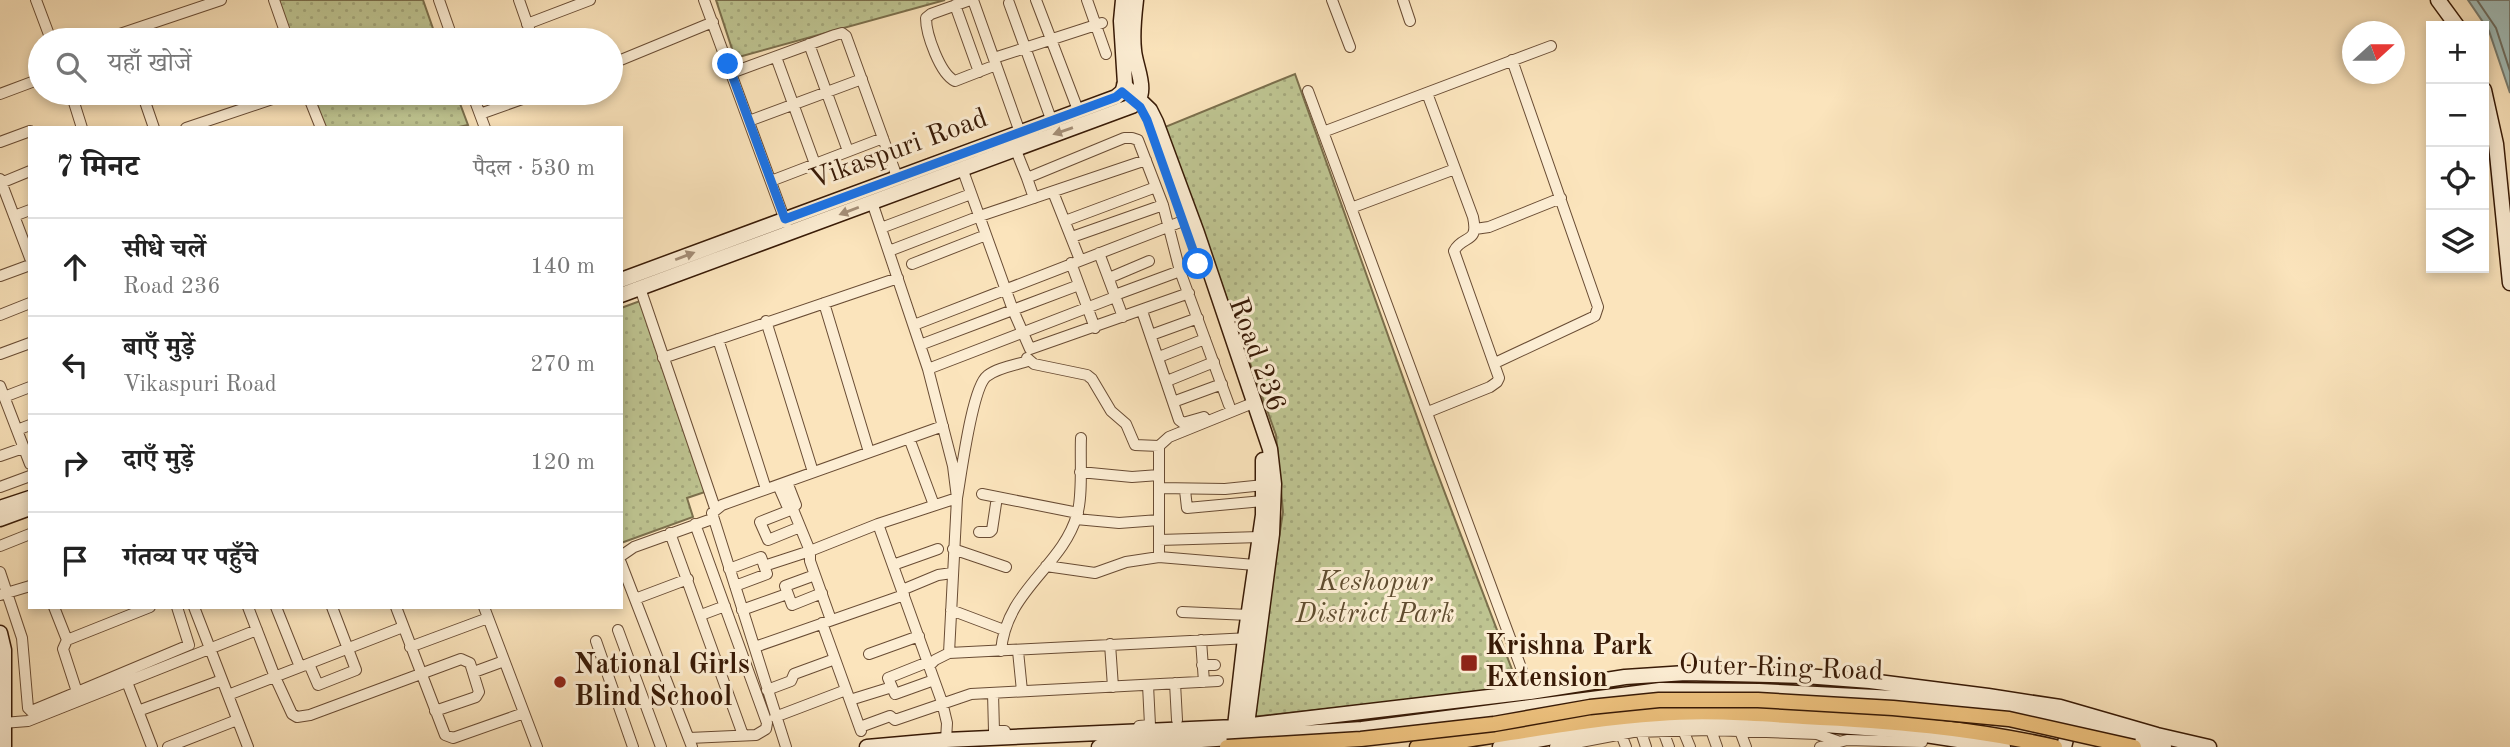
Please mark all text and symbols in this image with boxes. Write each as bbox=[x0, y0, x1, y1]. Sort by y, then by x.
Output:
north arrow bbox=[2342, 21, 2405, 84]
map controls bbox=[2426, 21, 2489, 273]
button: + bbox=[2426, 21, 2489, 84]
search box bbox=[28, 28, 623, 105]
icon: search bbox=[52, 48, 90, 86]
route end bbox=[712, 48, 743, 79]
text: यहाँ खोजें bbox=[108, 51, 191, 77]
button: − bbox=[2426, 84, 2489, 147]
street label: Vikaspuri Road bbox=[806, 105, 992, 195]
one-way arrow bbox=[1052, 126, 1073, 137]
button: locate bbox=[2426, 147, 2489, 210]
text: 7 मिनट bbox=[56, 153, 139, 183]
text: पैदल · 530 m bbox=[473, 157, 595, 180]
one-way arrow bbox=[839, 205, 860, 216]
button: layers bbox=[2426, 210, 2489, 273]
text: सीधे चलें bbox=[123, 237, 206, 263]
icon: ahead bbox=[56, 248, 94, 286]
route start bbox=[1182, 248, 1213, 279]
one-way arrow bbox=[674, 250, 695, 261]
text: 140 m bbox=[530, 255, 595, 278]
text: Road 236 bbox=[123, 275, 221, 298]
street label: Road 236 bbox=[1223, 294, 1289, 416]
text: बाएँ मुड़ें bbox=[123, 335, 195, 361]
icon: left bbox=[56, 346, 94, 384]
text: 270 m bbox=[530, 353, 595, 376]
text: Vikaspuri Road bbox=[123, 373, 277, 396]
icon: right bbox=[56, 444, 94, 482]
text: दाएँ मुड़ें bbox=[123, 447, 194, 473]
text: 120 m bbox=[530, 451, 595, 474]
icon: arrive bbox=[56, 542, 94, 580]
text: गंतव्य पर पहुँचे bbox=[123, 545, 258, 571]
park label: Keshopur District Park bbox=[1295, 569, 1455, 629]
place label: Krishna Park Extension bbox=[1485, 633, 1653, 693]
street label: Outer Ring Road bbox=[1678, 651, 1884, 687]
place label: National Girls Blind School bbox=[574, 652, 750, 712]
marker: Krishna Park Extension bbox=[1459, 653, 1479, 673]
marker: National Girls Blind School bbox=[552, 674, 568, 690]

